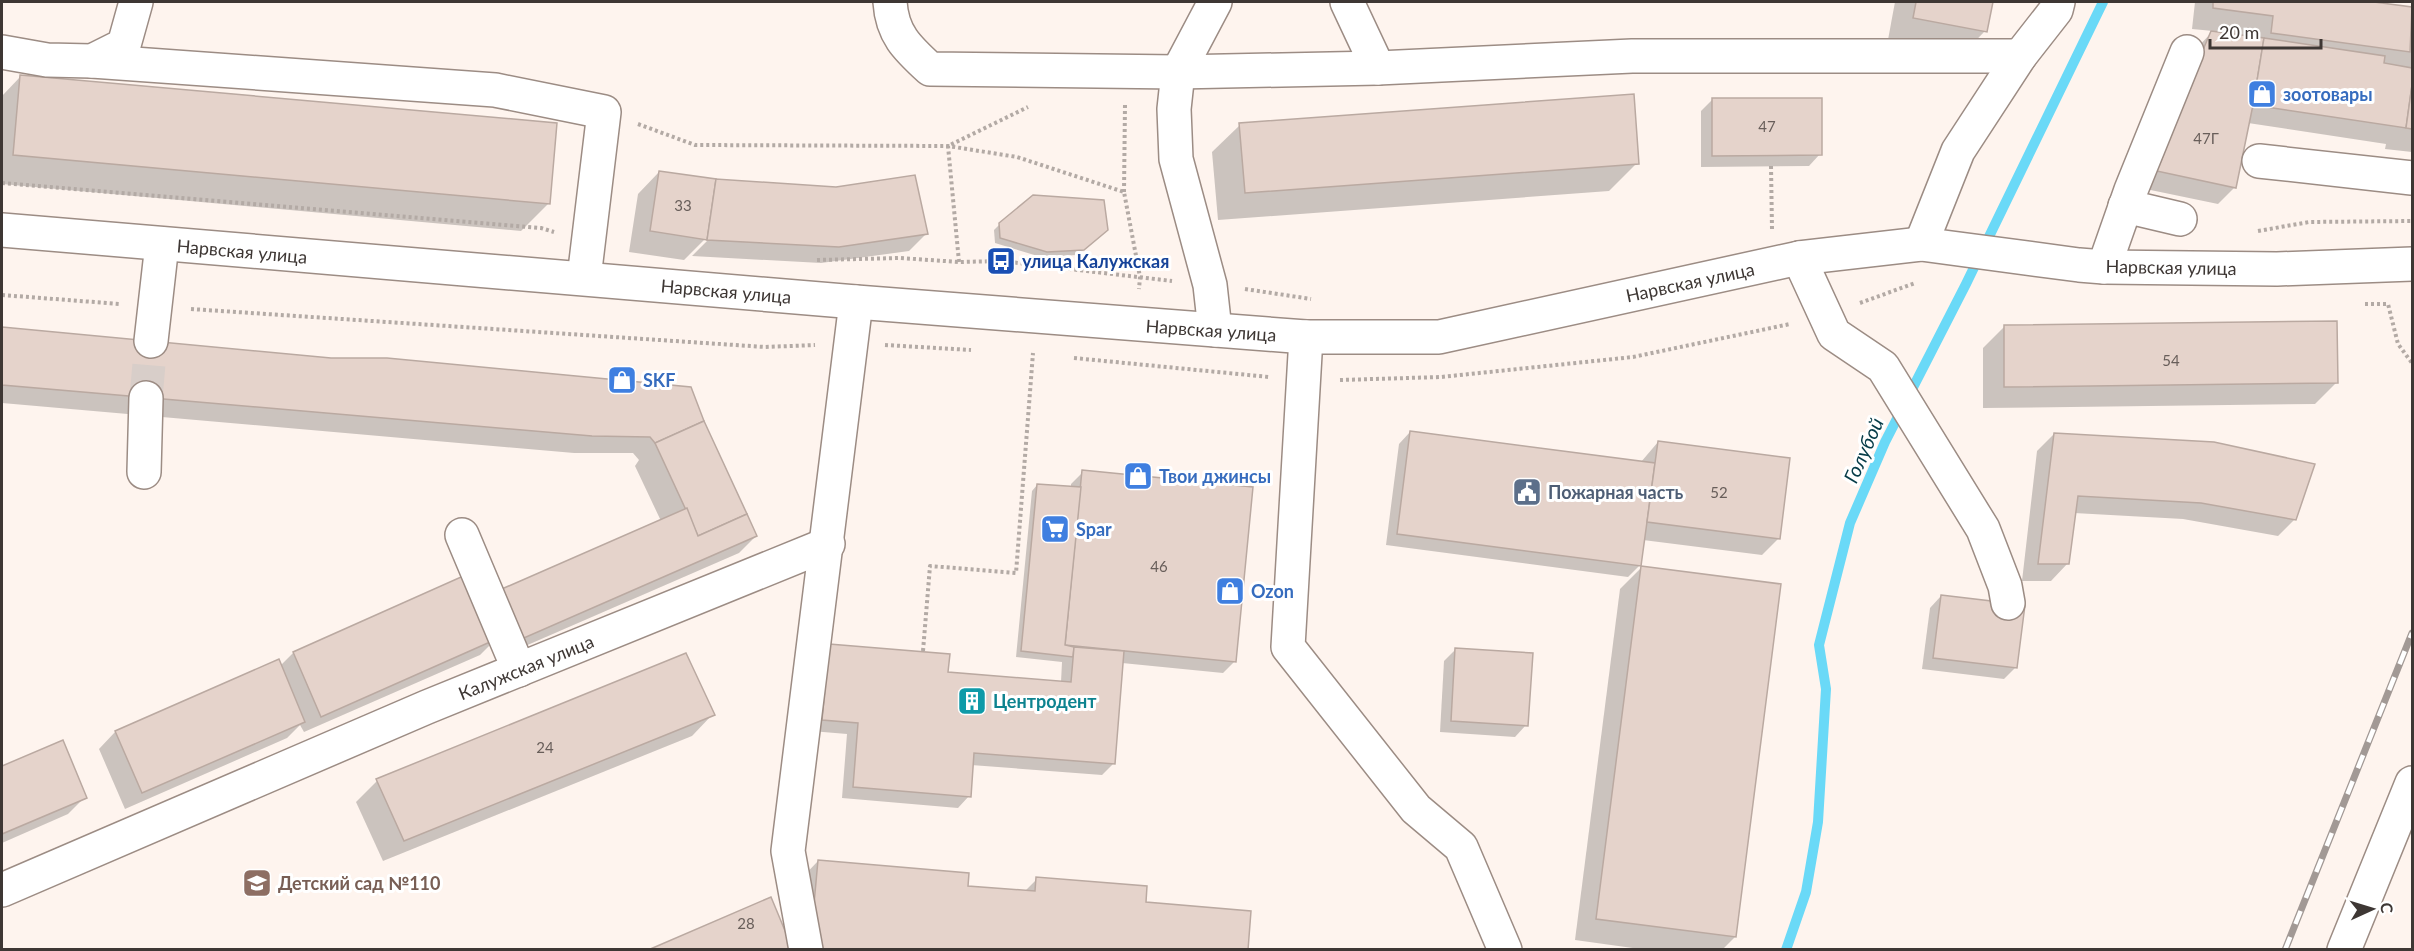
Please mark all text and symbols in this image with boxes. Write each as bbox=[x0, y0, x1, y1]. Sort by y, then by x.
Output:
scale bar bbox=[2210, 12, 2321, 50]
text: 20 m bbox=[2219, 21, 2259, 43]
shop icon: зоотовары bbox=[2246, 78, 2278, 110]
place label: зоотовары bbox=[2283, 83, 2373, 105]
house number: 47 bbox=[1758, 117, 1776, 135]
house number: 47Г bbox=[2193, 129, 2219, 147]
house number: 33 bbox=[674, 196, 692, 214]
street label: Нарвская улица bbox=[176, 234, 308, 268]
bus stop icon: улица Калужская bbox=[985, 245, 1017, 277]
place label: улица Калужская bbox=[1022, 250, 1169, 272]
street label: Нарвская улица bbox=[2105, 255, 2237, 279]
street label: Нарвская улица bbox=[1624, 258, 1756, 306]
street label: Нарвская улица bbox=[660, 274, 792, 308]
street label: Нарвская улица bbox=[1145, 314, 1277, 346]
house number: 54 bbox=[2162, 351, 2180, 369]
shop icon: SKF bbox=[606, 364, 638, 396]
place label: SKF bbox=[643, 369, 675, 391]
water label: Голубой bbox=[1838, 414, 1888, 486]
shop icon: Твои джинсы bbox=[1122, 460, 1154, 492]
place label: Твои джинсы bbox=[1159, 465, 1271, 487]
public building icon: Пожарная часть bbox=[1511, 476, 1543, 508]
place label: Пожарная часть bbox=[1548, 481, 1684, 503]
house number: 52 bbox=[1710, 483, 1728, 501]
supermarket icon: Spar bbox=[1039, 513, 1071, 545]
place label: Spar bbox=[1076, 518, 1112, 540]
house number: 46 bbox=[1150, 557, 1168, 575]
shop icon: Ozon bbox=[1214, 575, 1246, 607]
place label: Ozon bbox=[1251, 580, 1294, 602]
street label: Калужская улица bbox=[455, 630, 597, 704]
building icon: Центродент bbox=[956, 685, 988, 717]
place label: Центродент bbox=[993, 690, 1097, 712]
house number: 24 bbox=[536, 738, 554, 756]
school or university icon: Детский сад №110 bbox=[241, 867, 273, 899]
place label: Детский сад №110 bbox=[278, 872, 441, 894]
north arrow bbox=[2342, 879, 2402, 939]
text: С bbox=[2378, 902, 2397, 914]
house number: 28 bbox=[737, 914, 755, 932]

